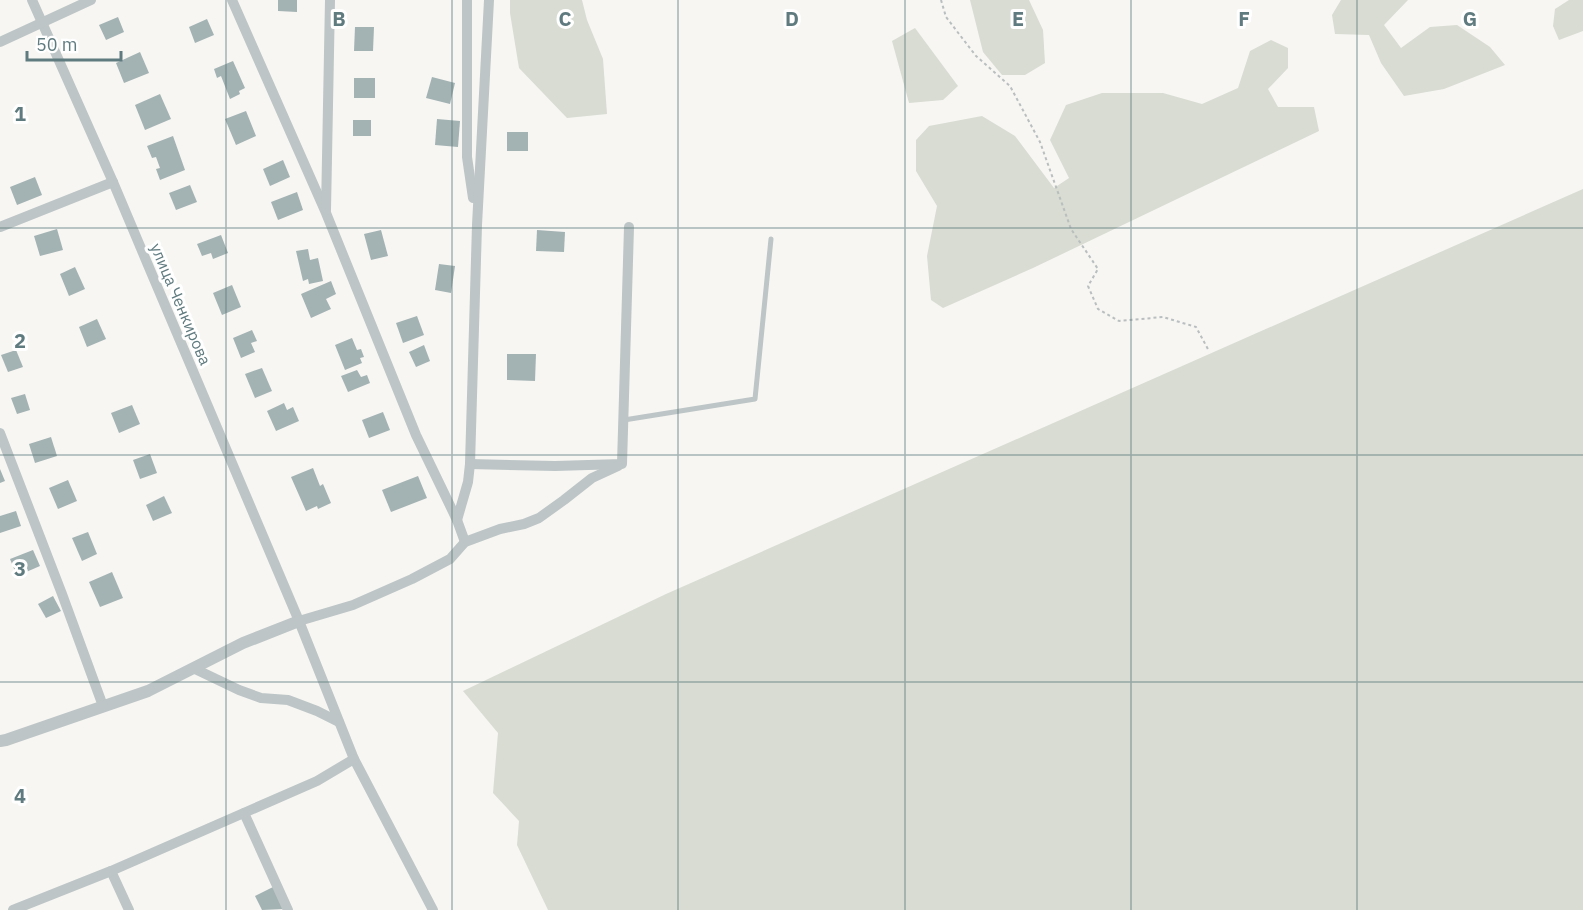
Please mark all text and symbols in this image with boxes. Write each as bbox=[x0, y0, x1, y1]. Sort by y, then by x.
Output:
text: B bbox=[332, 5, 346, 32]
text: C bbox=[558, 5, 572, 32]
text: D bbox=[785, 5, 799, 32]
text: E bbox=[1012, 5, 1024, 32]
text: F bbox=[1238, 5, 1250, 32]
text: G bbox=[1463, 5, 1477, 32]
scale bar bbox=[27, 24, 122, 62]
text: 50 m bbox=[36, 33, 78, 56]
text: 1 bbox=[14, 100, 26, 127]
street label: улица Ченкирова bbox=[146, 240, 216, 368]
text: 2 bbox=[14, 327, 26, 354]
text: 3 bbox=[14, 555, 26, 582]
text: 4 bbox=[14, 782, 26, 809]

